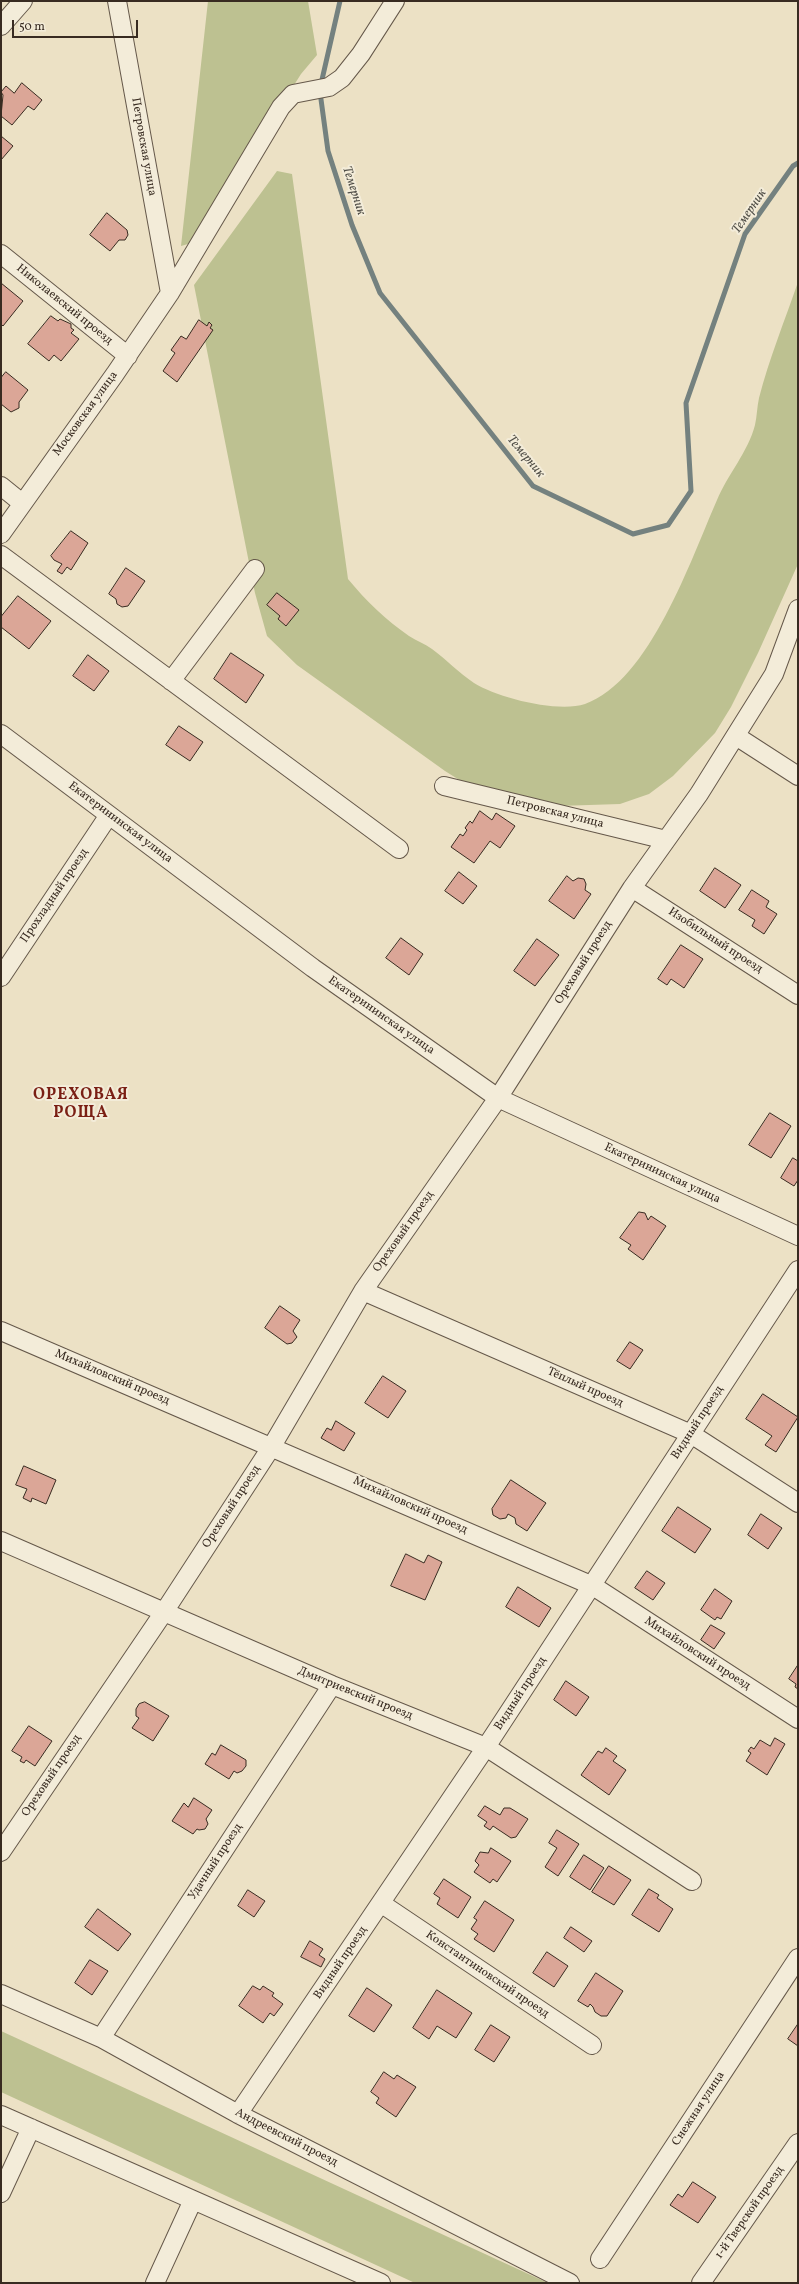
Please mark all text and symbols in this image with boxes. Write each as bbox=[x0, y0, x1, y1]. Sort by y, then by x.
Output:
scale bar bbox=[14, 12, 140, 38]
text: 50 m bbox=[19, 19, 45, 35]
street label: Петровская улица bbox=[127, 97, 159, 197]
water label: Темерник bbox=[338, 165, 368, 217]
water label: Темерник bbox=[729, 187, 771, 237]
street label: Николаевский проезд bbox=[13, 262, 115, 348]
street label: Московская улица bbox=[50, 369, 122, 459]
water label: Темерник bbox=[503, 433, 547, 481]
street label: Екатерининская улица bbox=[65, 779, 175, 867]
street label: Петровская улица bbox=[505, 794, 605, 832]
street label: Прохладный проезд bbox=[18, 846, 92, 946]
street label: Изобильный проезд bbox=[665, 905, 765, 977]
street label: Ореховый проезд bbox=[552, 919, 616, 1007]
street label: Екатерининская улица bbox=[325, 974, 437, 1058]
district label: ОРЕХОВАЯ РОЩА bbox=[33, 1086, 129, 1124]
street label: Екатерининская улица bbox=[602, 1141, 722, 1207]
street label: Ореховый проезд bbox=[371, 1189, 437, 1275]
street label: Михайловский проезд bbox=[52, 1347, 172, 1409]
street label: Тёплый проезд bbox=[545, 1365, 625, 1411]
street label: Видный проезд bbox=[669, 1383, 727, 1463]
street label: Ореховый проезд bbox=[200, 1463, 264, 1551]
street label: Михайловский проезд bbox=[351, 1474, 469, 1538]
street label: Михайловский проезд bbox=[641, 1614, 753, 1694]
street label: Видный проезд bbox=[492, 1654, 550, 1734]
street label: Дмитриевский проезд bbox=[295, 1664, 415, 1724]
street label: Ореховый проезд bbox=[19, 1732, 85, 1820]
street label: Удачный проезд bbox=[186, 1821, 246, 1903]
street label: Видный проезд bbox=[311, 1924, 371, 2002]
street label: Константиновский проезд bbox=[423, 1928, 551, 2022]
street label: Снежная улица bbox=[670, 2069, 728, 2149]
street label: Андреевский проезд bbox=[232, 2106, 340, 2170]
street label: 1-й Тверской проезд bbox=[713, 2164, 787, 2262]

